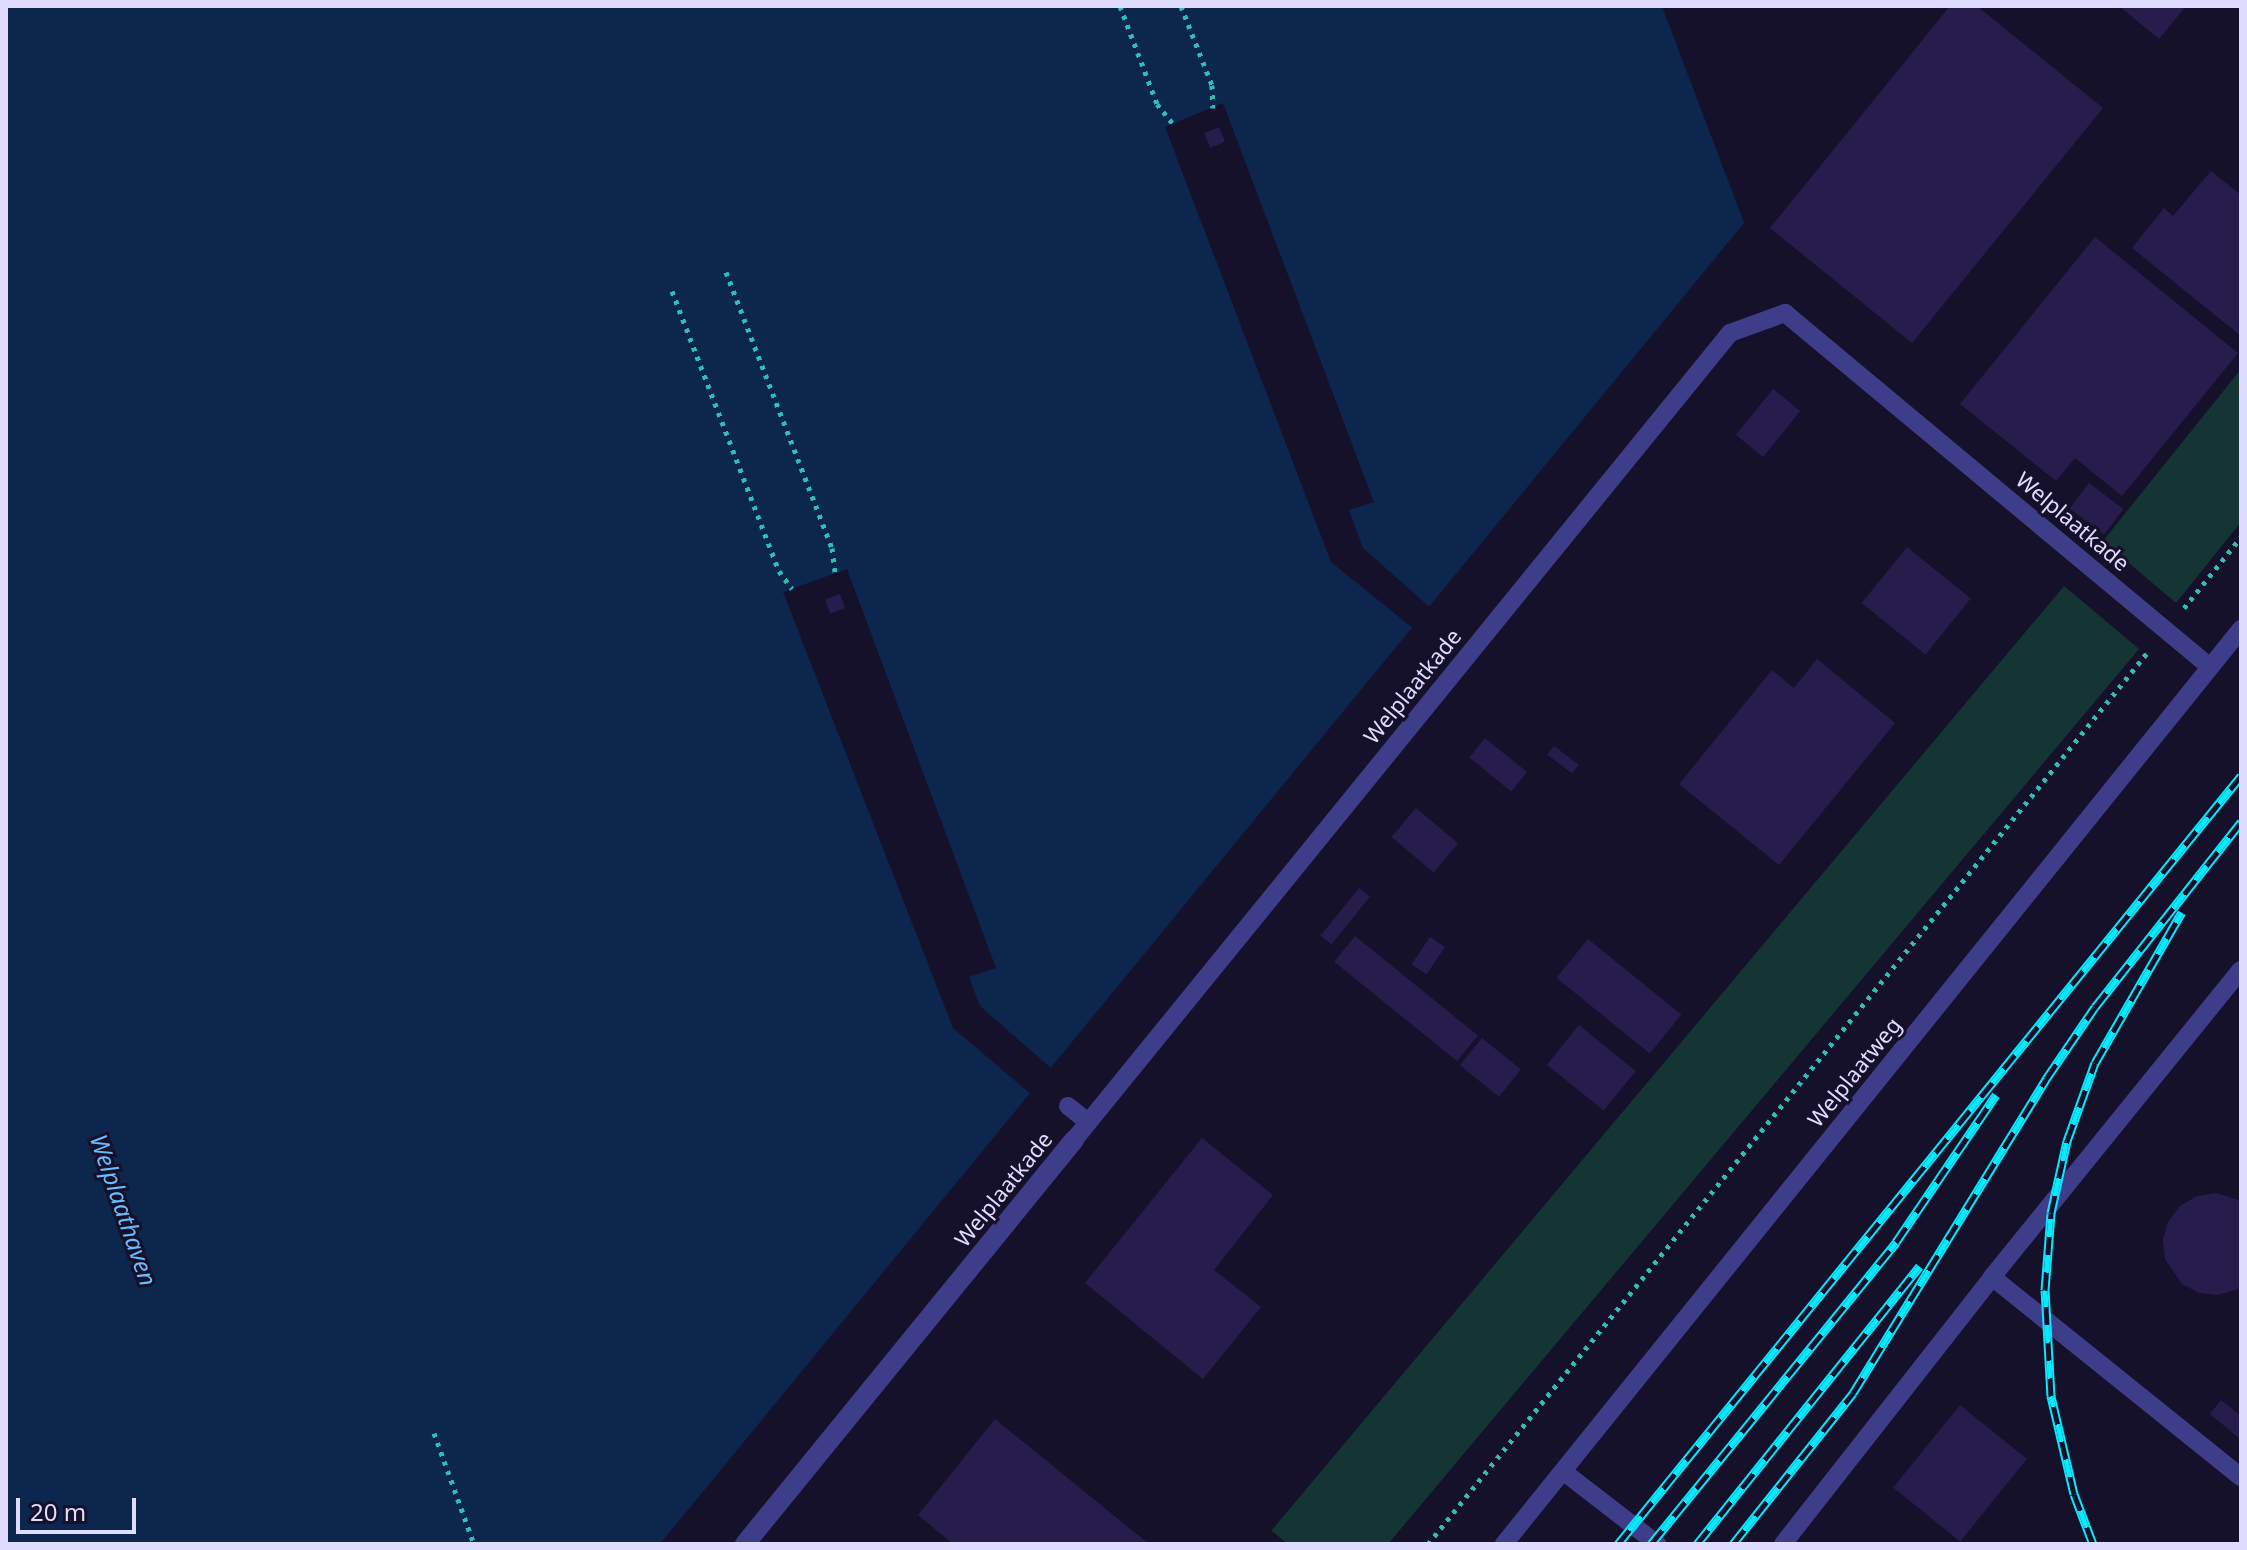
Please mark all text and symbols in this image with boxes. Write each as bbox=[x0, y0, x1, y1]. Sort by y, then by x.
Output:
street label: Welplaatkade bbox=[2011, 466, 2135, 576]
street label: Welplaatkade bbox=[1358, 623, 1466, 749]
street label: Welplaatweg bbox=[1802, 1012, 1906, 1132]
street label: Welplaatkade bbox=[949, 1126, 1057, 1252]
water label: Welplaathaven bbox=[85, 1131, 163, 1289]
scale bar bbox=[20, 1482, 140, 1532]
text: 20 m bbox=[30, 1495, 86, 1528]

